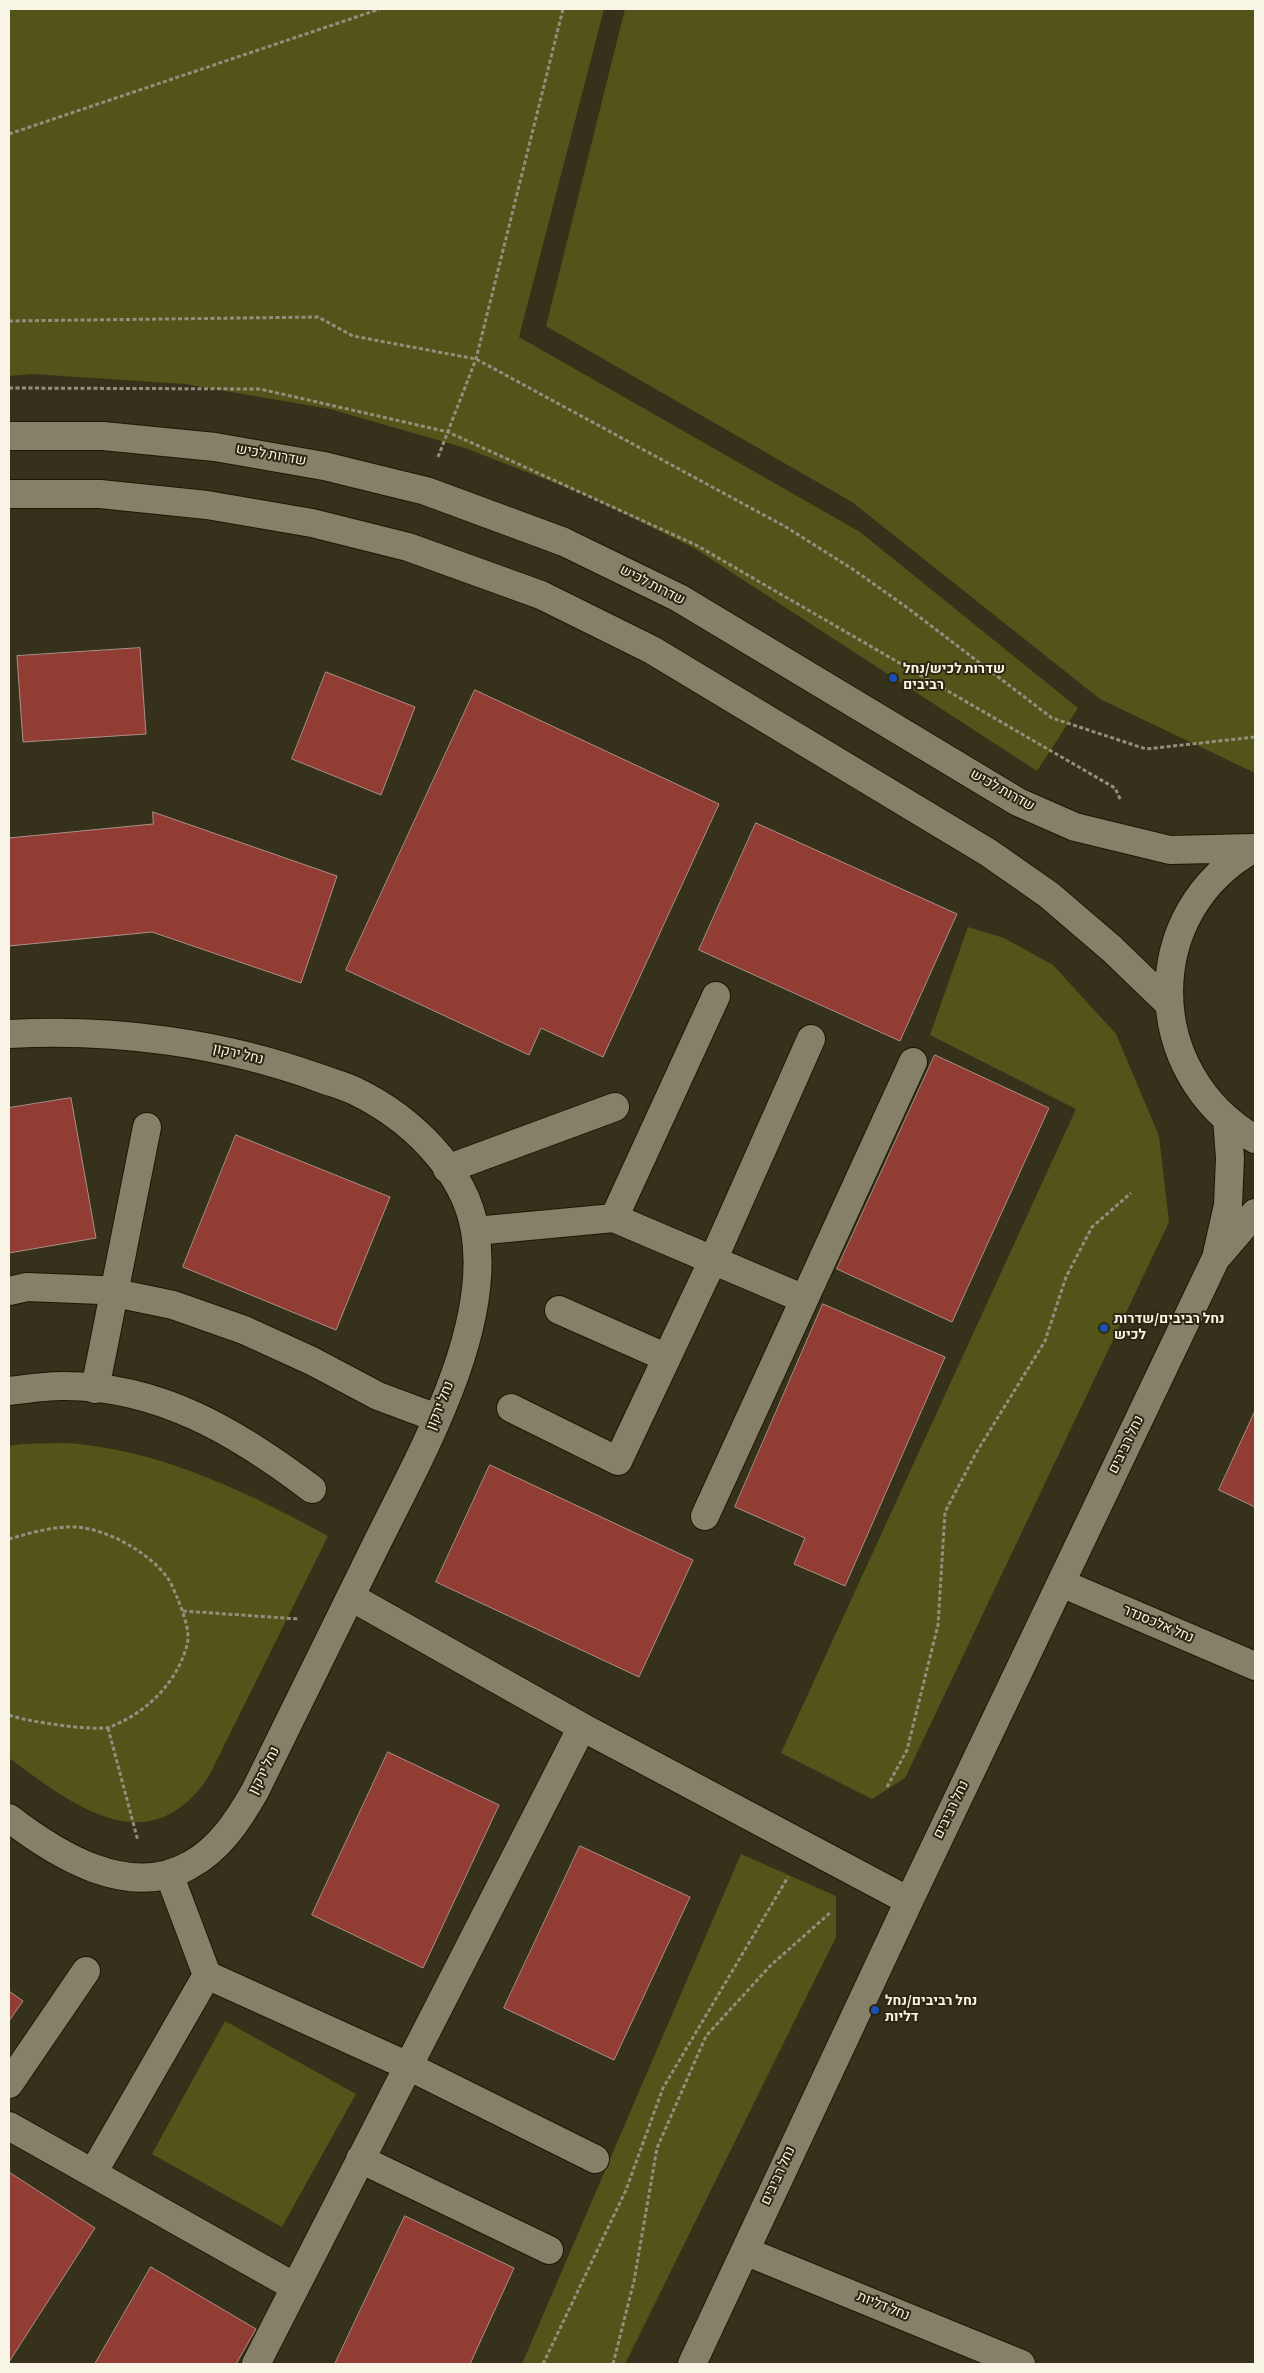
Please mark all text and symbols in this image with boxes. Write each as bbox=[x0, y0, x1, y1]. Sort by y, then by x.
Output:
street label: שדרות לכיש bbox=[235, 442, 307, 470]
street label: שדרות לכיש bbox=[617, 562, 687, 610]
place label: שדרות לכיש/נחל רביבים bbox=[903, 662, 1005, 694]
marker: שדרות לכיש/נחל רביבים bbox=[887, 672, 899, 684]
street label: שדרות לכיש bbox=[967, 766, 1037, 816]
street label: נחל ירקון bbox=[211, 1041, 265, 1069]
place label: נחל רביבים/שדרות לכיש bbox=[1114, 1312, 1225, 1344]
marker: נחל רביבים/שדרות לכיש bbox=[1098, 1322, 1110, 1334]
street label: נחל ירקון bbox=[424, 1379, 458, 1433]
street label: נחל רביבים bbox=[1106, 1413, 1148, 1477]
street label: נחל אלכסנדר bbox=[1120, 1603, 1196, 1647]
street label: נחל ירקון bbox=[246, 1744, 284, 1798]
street label: נחל רביבים bbox=[931, 1778, 973, 1842]
place label: נחל רביבים/נחל דליות bbox=[885, 1994, 977, 2026]
marker: נחל רביבים/נחל דליות bbox=[869, 2004, 881, 2016]
street label: נחל רביבים bbox=[758, 2144, 800, 2208]
street label: נחל דליות bbox=[854, 2289, 912, 2325]

